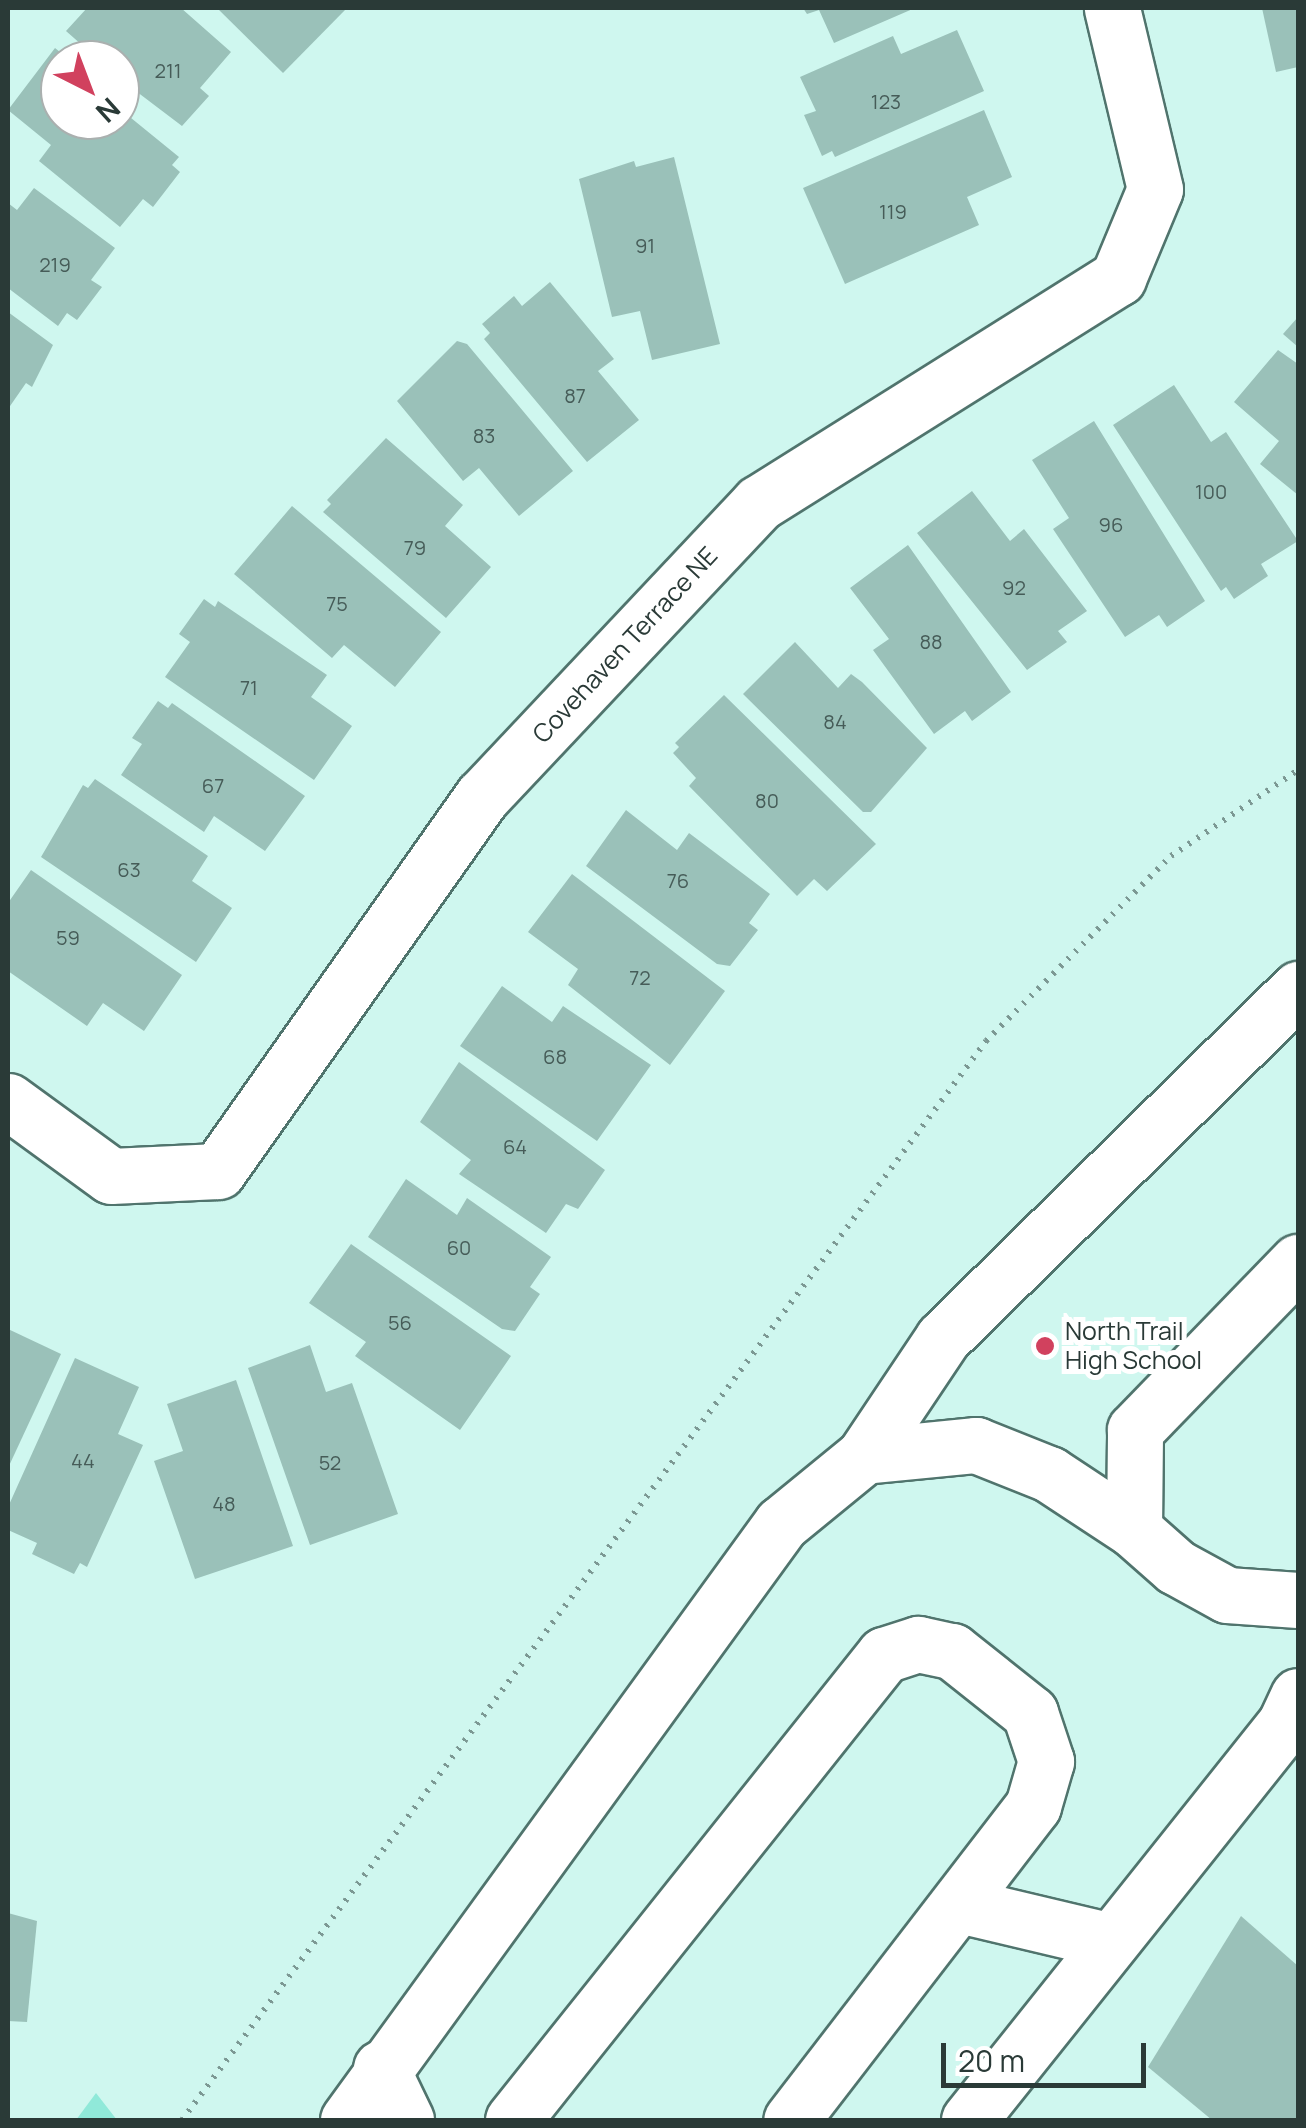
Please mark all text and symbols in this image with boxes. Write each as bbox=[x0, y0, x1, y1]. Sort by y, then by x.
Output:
north arrow bbox=[40, 40, 140, 140]
house number: 211 bbox=[155, 58, 181, 82]
house number: 123 bbox=[871, 89, 901, 113]
text: N bbox=[89, 90, 129, 132]
house number: 119 bbox=[879, 199, 907, 223]
house number: 91 bbox=[635, 233, 655, 257]
house number: 219 bbox=[39, 252, 71, 276]
house number: 87 bbox=[564, 383, 586, 407]
house number: 83 bbox=[473, 423, 495, 447]
house number: 100 bbox=[1195, 479, 1227, 503]
house number: 96 bbox=[1099, 512, 1123, 536]
house number: 79 bbox=[404, 535, 426, 559]
street label: Covehaven Terrace NE bbox=[526, 541, 724, 749]
house number: 92 bbox=[1002, 575, 1026, 599]
house number: 75 bbox=[326, 591, 348, 615]
house number: 88 bbox=[919, 629, 943, 653]
house number: 71 bbox=[240, 675, 258, 699]
house number: 84 bbox=[823, 709, 847, 733]
house number: 67 bbox=[202, 773, 224, 797]
house number: 80 bbox=[755, 788, 779, 812]
house number: 63 bbox=[117, 857, 141, 881]
house number: 76 bbox=[667, 868, 689, 892]
house number: 59 bbox=[56, 925, 80, 949]
house number: 72 bbox=[629, 965, 651, 989]
house number: 68 bbox=[543, 1044, 567, 1068]
house number: 64 bbox=[503, 1134, 527, 1158]
house number: 60 bbox=[447, 1235, 471, 1259]
house number: 56 bbox=[388, 1310, 412, 1334]
place label: North Trail High School bbox=[1065, 1317, 1202, 1376]
marker: North Trail High School bbox=[1034, 1335, 1056, 1357]
house number: 44 bbox=[71, 1448, 95, 1472]
house number: 52 bbox=[319, 1450, 341, 1474]
house number: 48 bbox=[212, 1491, 236, 1515]
scale bar bbox=[946, 2023, 1151, 2085]
text: 20 m bbox=[958, 2040, 1025, 2081]

